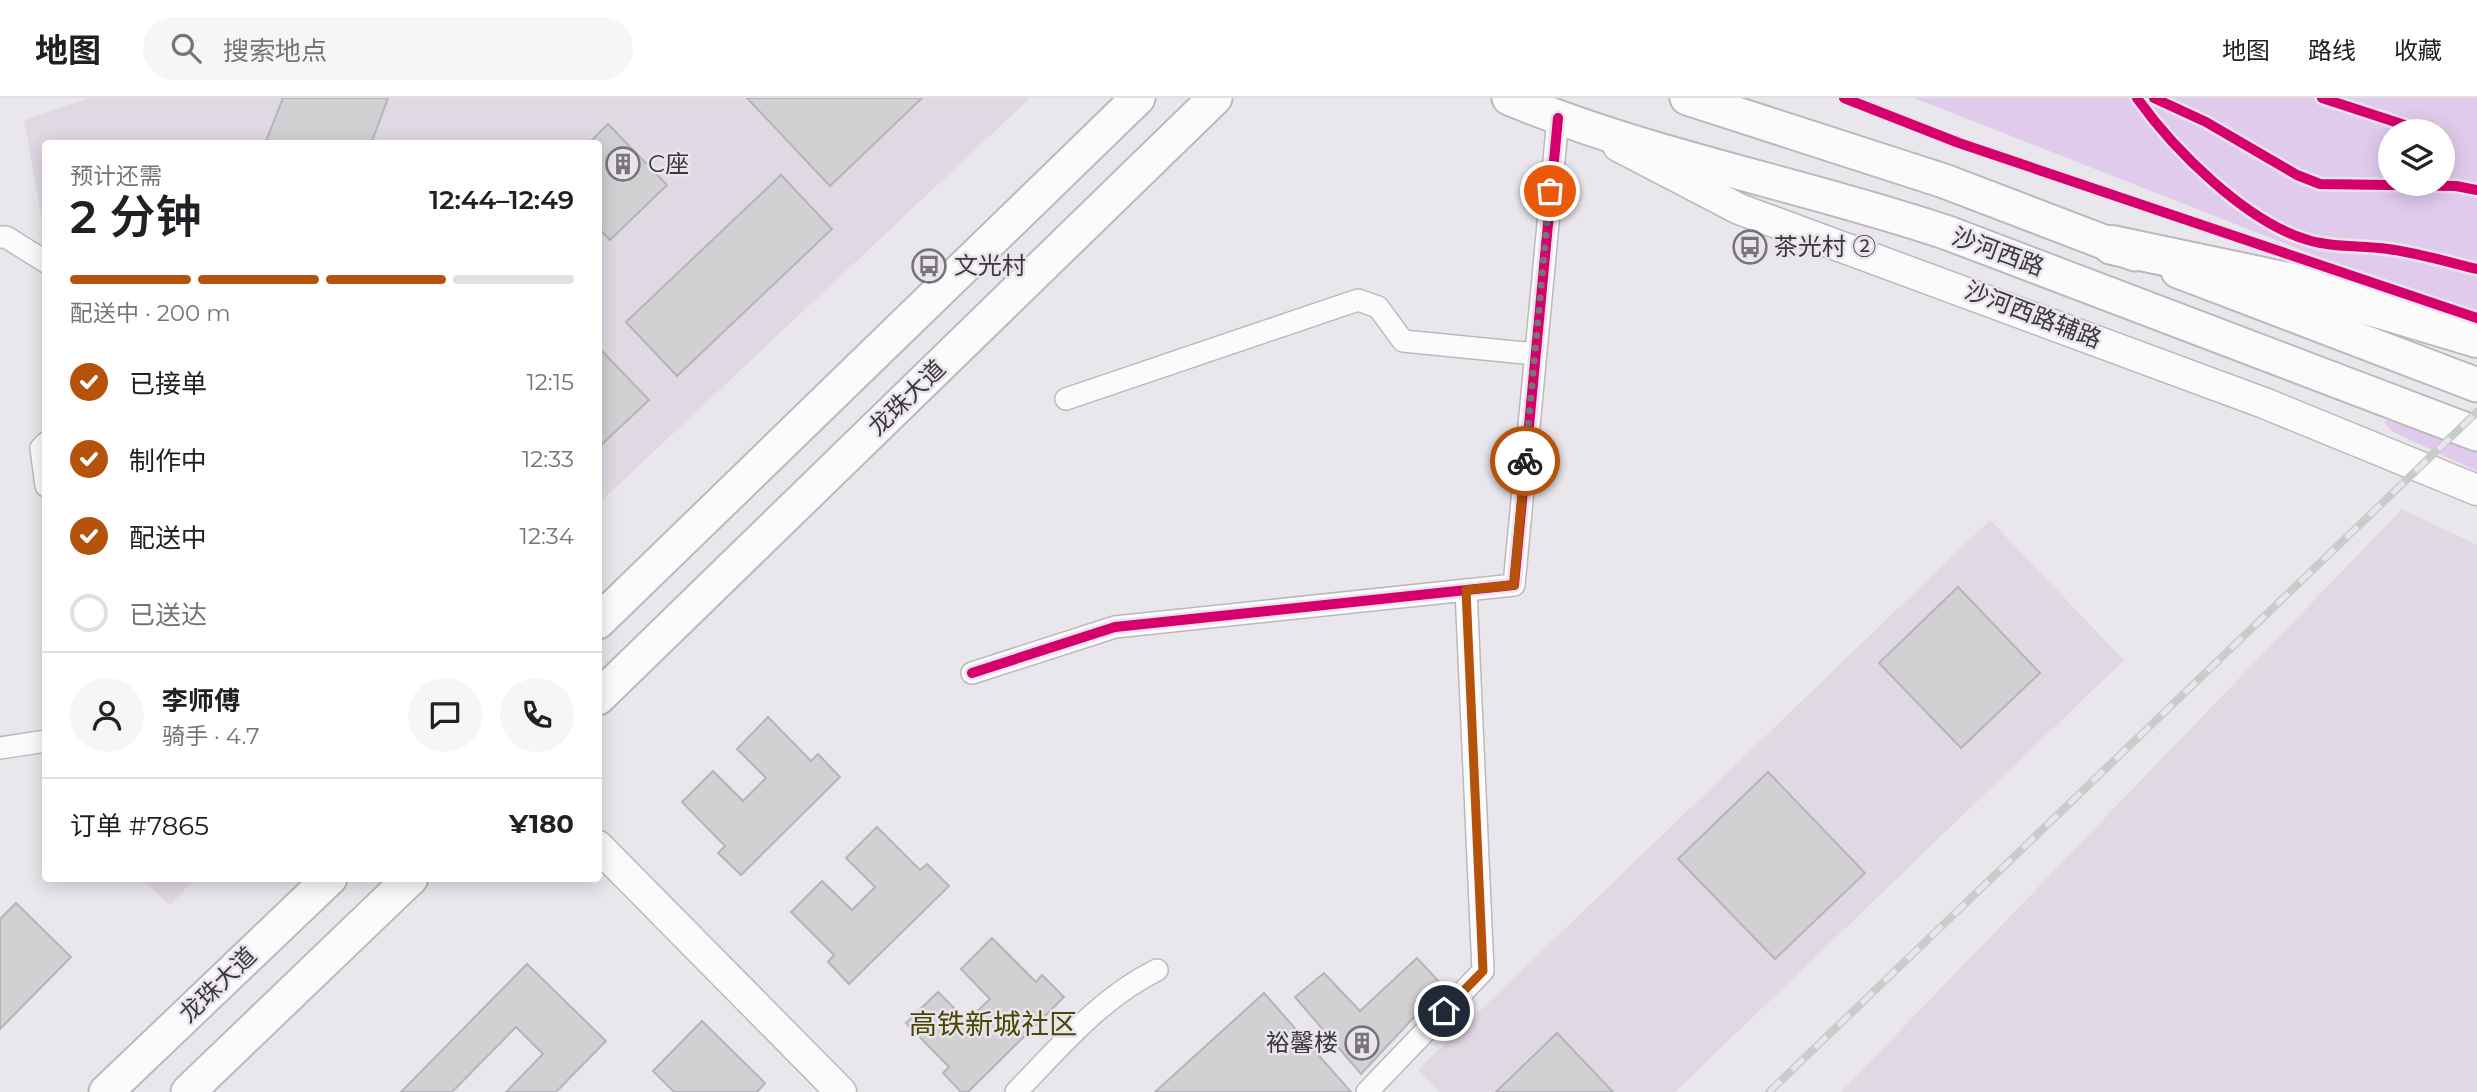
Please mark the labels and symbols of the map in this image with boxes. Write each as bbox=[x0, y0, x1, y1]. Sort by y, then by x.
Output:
building icon: C座 bbox=[604, 145, 642, 183]
place label: C座 bbox=[648, 149, 689, 178]
pin bbox=[1520, 161, 1580, 221]
street label: 沙河西路 bbox=[1948, 221, 2048, 282]
bus stop icon: 茶光村 ② bbox=[1731, 228, 1769, 266]
place label: 茶光村 ② bbox=[1774, 232, 1876, 261]
bus stop icon: 文光村 bbox=[910, 247, 948, 285]
place label: 文光村 bbox=[954, 251, 1026, 280]
street label: 沙河西路辅路 bbox=[1961, 275, 2106, 354]
street label: 龙珠大道 bbox=[862, 354, 951, 441]
courier bbox=[1490, 426, 1560, 496]
street label: 龙珠大道 bbox=[173, 941, 262, 1028]
pin bbox=[1414, 981, 1474, 1041]
district label: 高铁新城社区 bbox=[909, 1007, 1077, 1041]
building icon: 裕馨楼 bbox=[1343, 1024, 1381, 1062]
place label: 裕馨楼 bbox=[1266, 1028, 1338, 1057]

